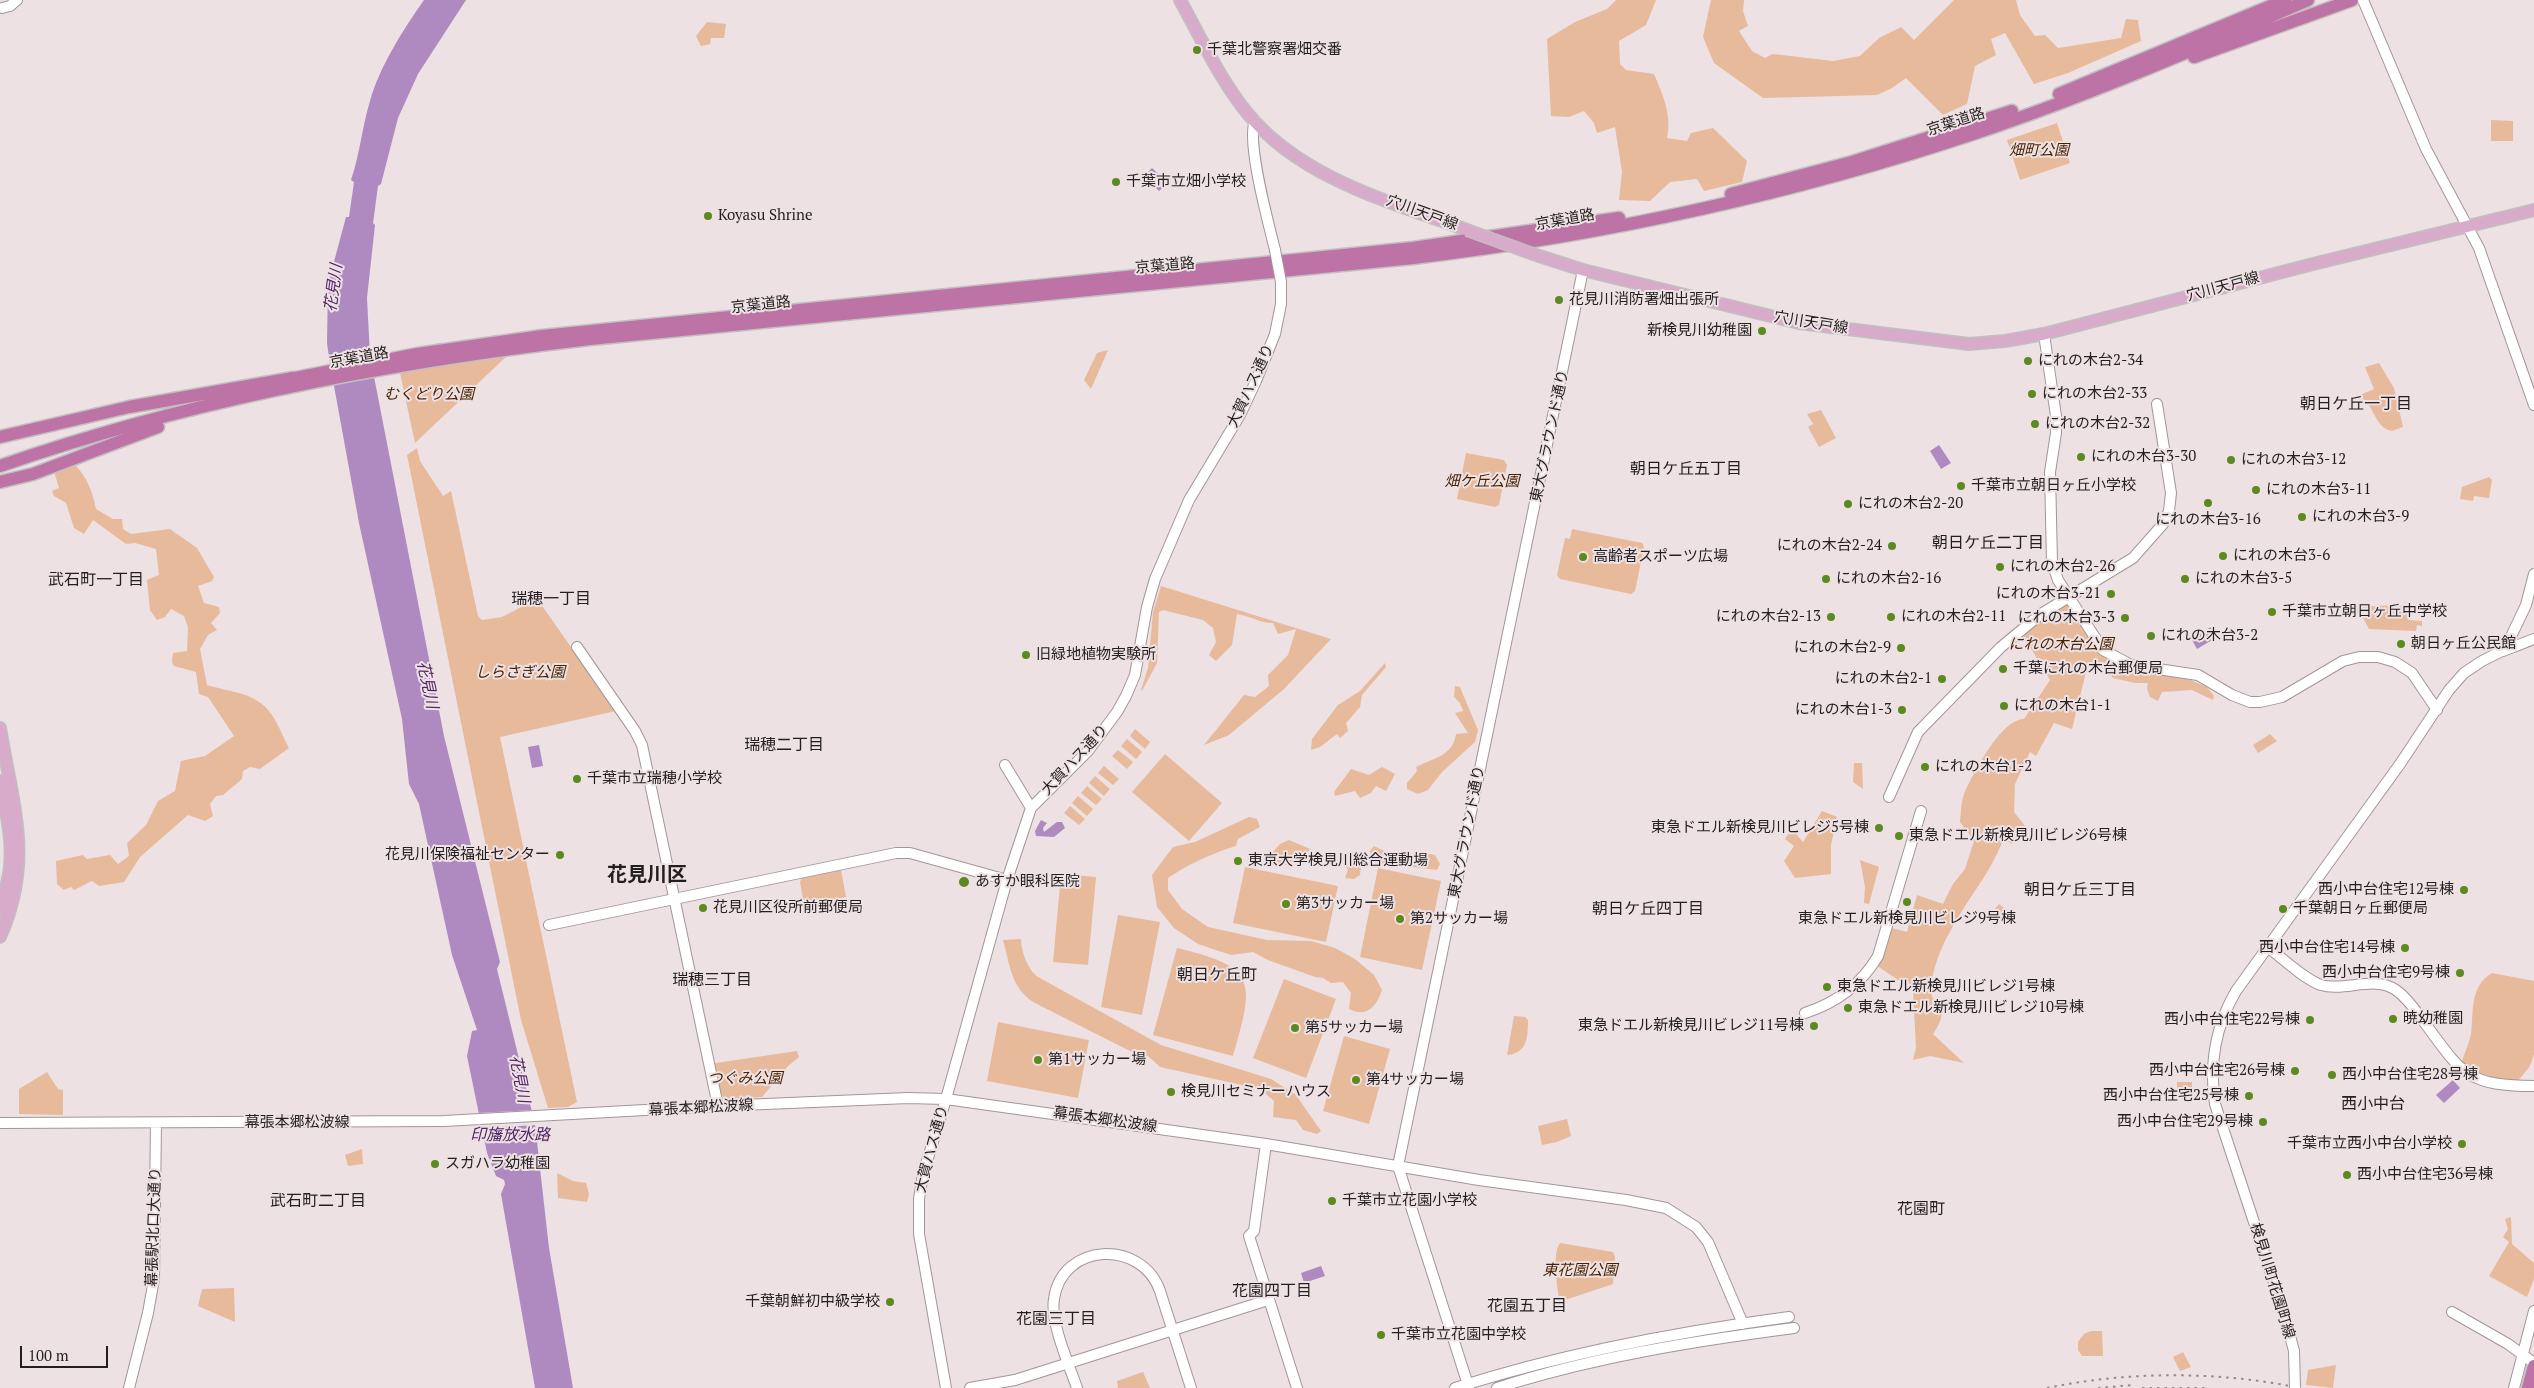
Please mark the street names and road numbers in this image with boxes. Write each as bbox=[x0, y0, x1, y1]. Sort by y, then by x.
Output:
street label: 京葉道路 bbox=[1925, 104, 1987, 140]
street label: 穴川天戸線 bbox=[1384, 192, 1460, 234]
street label: 京葉道路 bbox=[1534, 206, 1596, 234]
street label: 京葉道路 bbox=[1134, 254, 1196, 278]
street label: 穴川天戸線 bbox=[2184, 269, 2262, 305]
street label: 京葉道路 bbox=[730, 293, 792, 317]
street label: 穴川天戸線 bbox=[1773, 308, 1849, 338]
street label: 大賀ハス通り bbox=[1224, 341, 1278, 431]
street label: 京葉道路 bbox=[328, 344, 390, 372]
street label: 東大グラウンド通り bbox=[1527, 368, 1573, 504]
street label: 大賀ハス通り bbox=[1038, 721, 1112, 799]
street label: 東大グラウンド通り bbox=[1445, 764, 1489, 900]
street label: 幕張本郷松波線 bbox=[648, 1096, 754, 1120]
street label: 大賀ハス通り bbox=[912, 1103, 952, 1195]
street label: 幕張本郷松波線 bbox=[1052, 1104, 1158, 1136]
street label: 幕張本郷松波線 bbox=[245, 1114, 349, 1132]
street label: 幕張駅北口大通り bbox=[143, 1167, 165, 1287]
street label: 検見川町花園町線 bbox=[2246, 1221, 2298, 1341]

